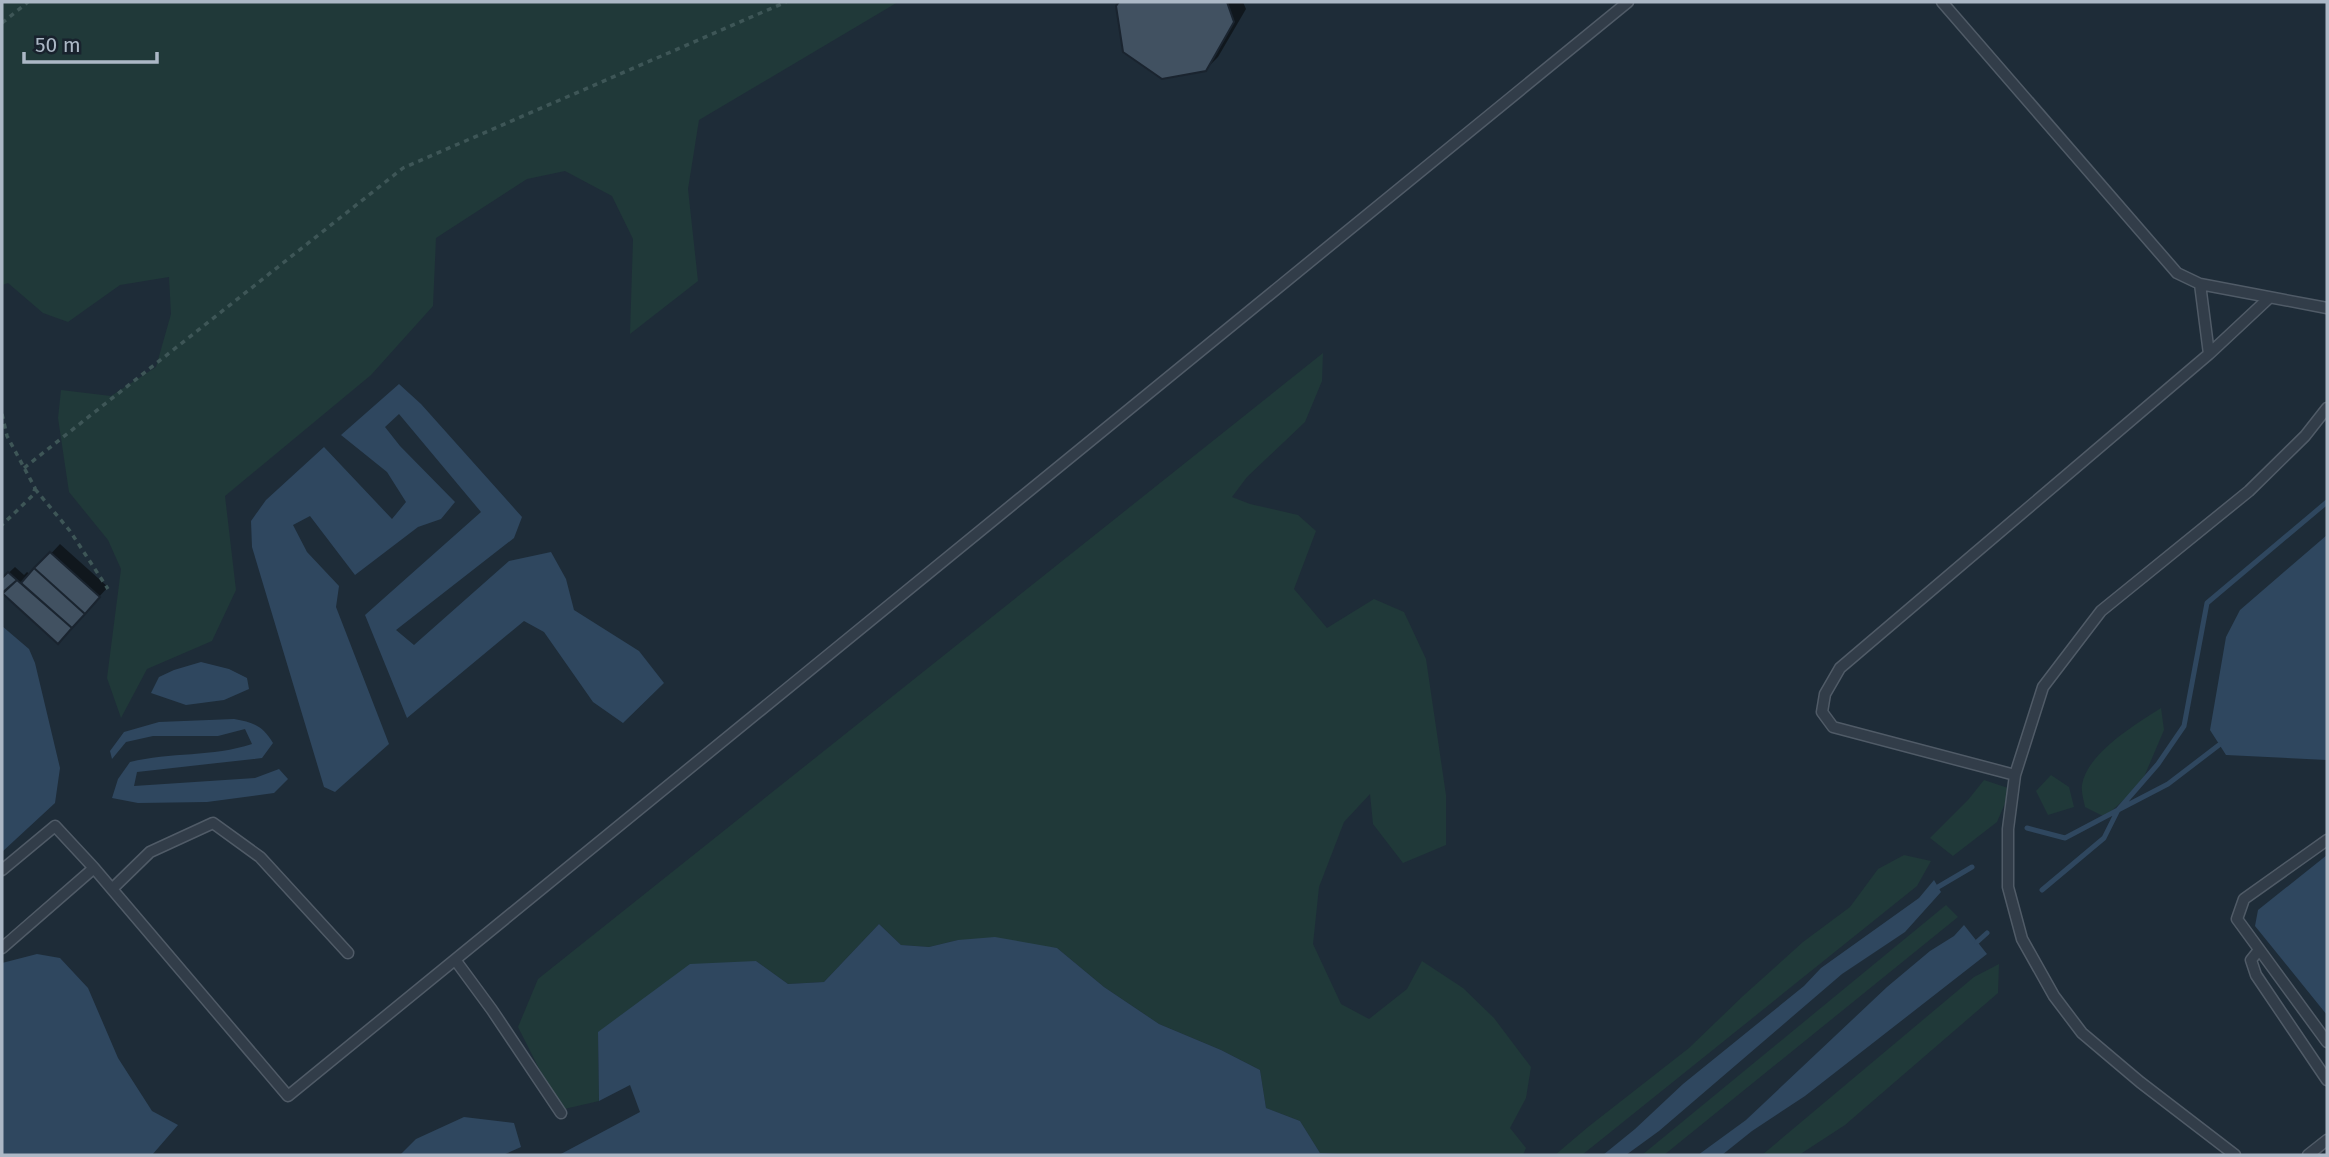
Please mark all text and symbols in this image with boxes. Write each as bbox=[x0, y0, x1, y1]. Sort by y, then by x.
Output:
scale bar bbox=[24, 21, 158, 65]
text: 50 m bbox=[35, 32, 81, 58]

